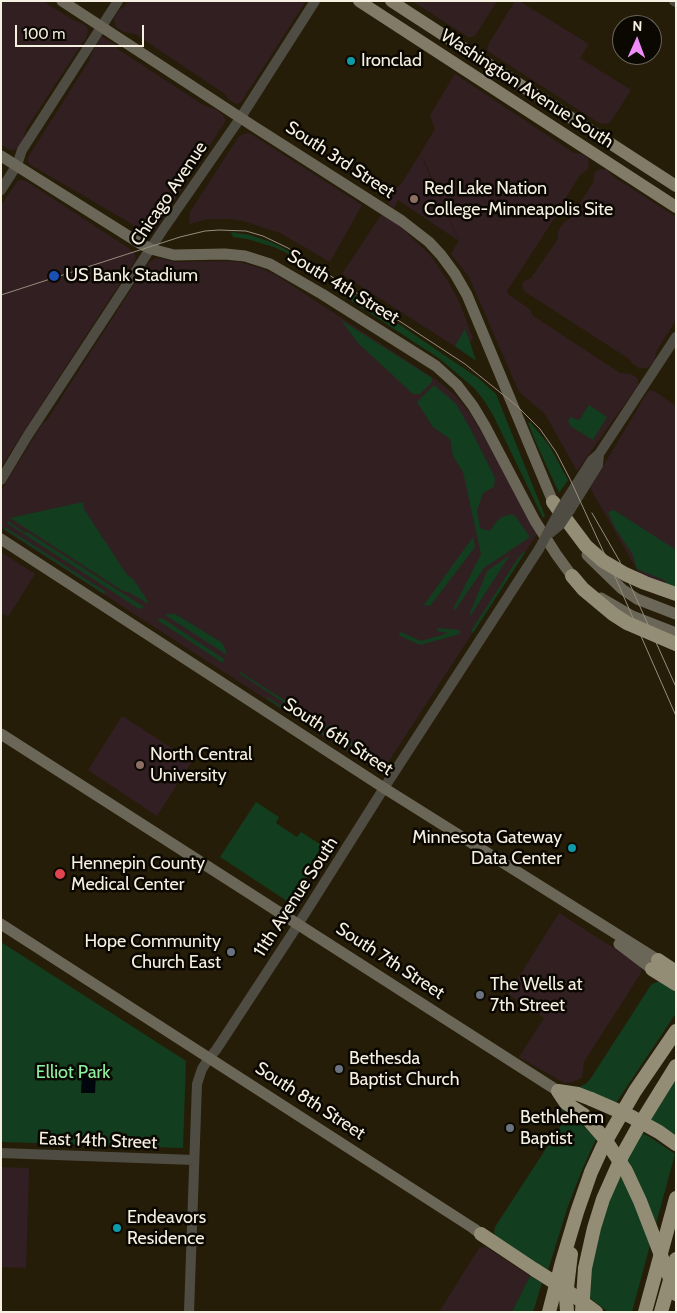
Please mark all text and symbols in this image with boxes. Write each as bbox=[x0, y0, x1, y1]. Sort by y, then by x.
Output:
scale bar bbox=[18, 15, 146, 47]
north arrow bbox=[612, 15, 662, 65]
text: N bbox=[632, 17, 643, 35]
text: 100 m bbox=[23, 25, 65, 43]
street label: Washington Avenue South bbox=[436, 25, 618, 153]
place label: Ironclad bbox=[361, 50, 422, 72]
marker: Ironclad bbox=[345, 55, 357, 67]
street label: South 3rd Street bbox=[282, 117, 398, 203]
street label: Chicago Avenue bbox=[126, 138, 212, 250]
place label: Red Lake Nation College-Minneapolis Site bbox=[424, 178, 613, 220]
marker: Red Lake Nation College-Minneapolis Site bbox=[408, 193, 420, 205]
street label: South 4th Street bbox=[283, 245, 403, 329]
place label: US Bank Stadium bbox=[65, 265, 198, 287]
marker: US Bank Stadium bbox=[47, 269, 61, 283]
street label: South 6th Street bbox=[279, 694, 397, 780]
place label: North Central University bbox=[150, 744, 252, 786]
marker: North Central University bbox=[134, 759, 146, 771]
place label: Minnesota Gateway Data Center bbox=[412, 827, 562, 870]
street label: 11th Avenue South bbox=[249, 833, 343, 961]
marker: Minnesota Gateway Data Center bbox=[566, 842, 578, 854]
place label: Hennepin County Medical Center bbox=[71, 853, 205, 896]
marker: Hennepin County Medical Center bbox=[53, 867, 67, 881]
street label: South 7th Street bbox=[332, 918, 448, 1004]
place label: Hope Community Church East bbox=[85, 931, 221, 974]
marker: Hope Community Church East bbox=[225, 946, 237, 958]
place label: The Wells at 7th Street bbox=[490, 974, 583, 1016]
marker: The Wells at 7th Street bbox=[474, 989, 486, 1001]
place label: Bethesda Baptist Church bbox=[349, 1048, 459, 1090]
street label: South 8th Street bbox=[251, 1057, 369, 1145]
park label: Elliot Park bbox=[36, 1062, 110, 1084]
marker: Bethesda Baptist Church bbox=[333, 1063, 345, 1075]
place label: Bethlehem Baptist bbox=[520, 1107, 604, 1150]
marker: Bethlehem Baptist bbox=[504, 1122, 516, 1134]
street label: East 14th Street bbox=[38, 1128, 158, 1154]
place label: Endeavors Residence bbox=[127, 1207, 206, 1250]
marker: Endeavors Residence bbox=[111, 1222, 123, 1234]

